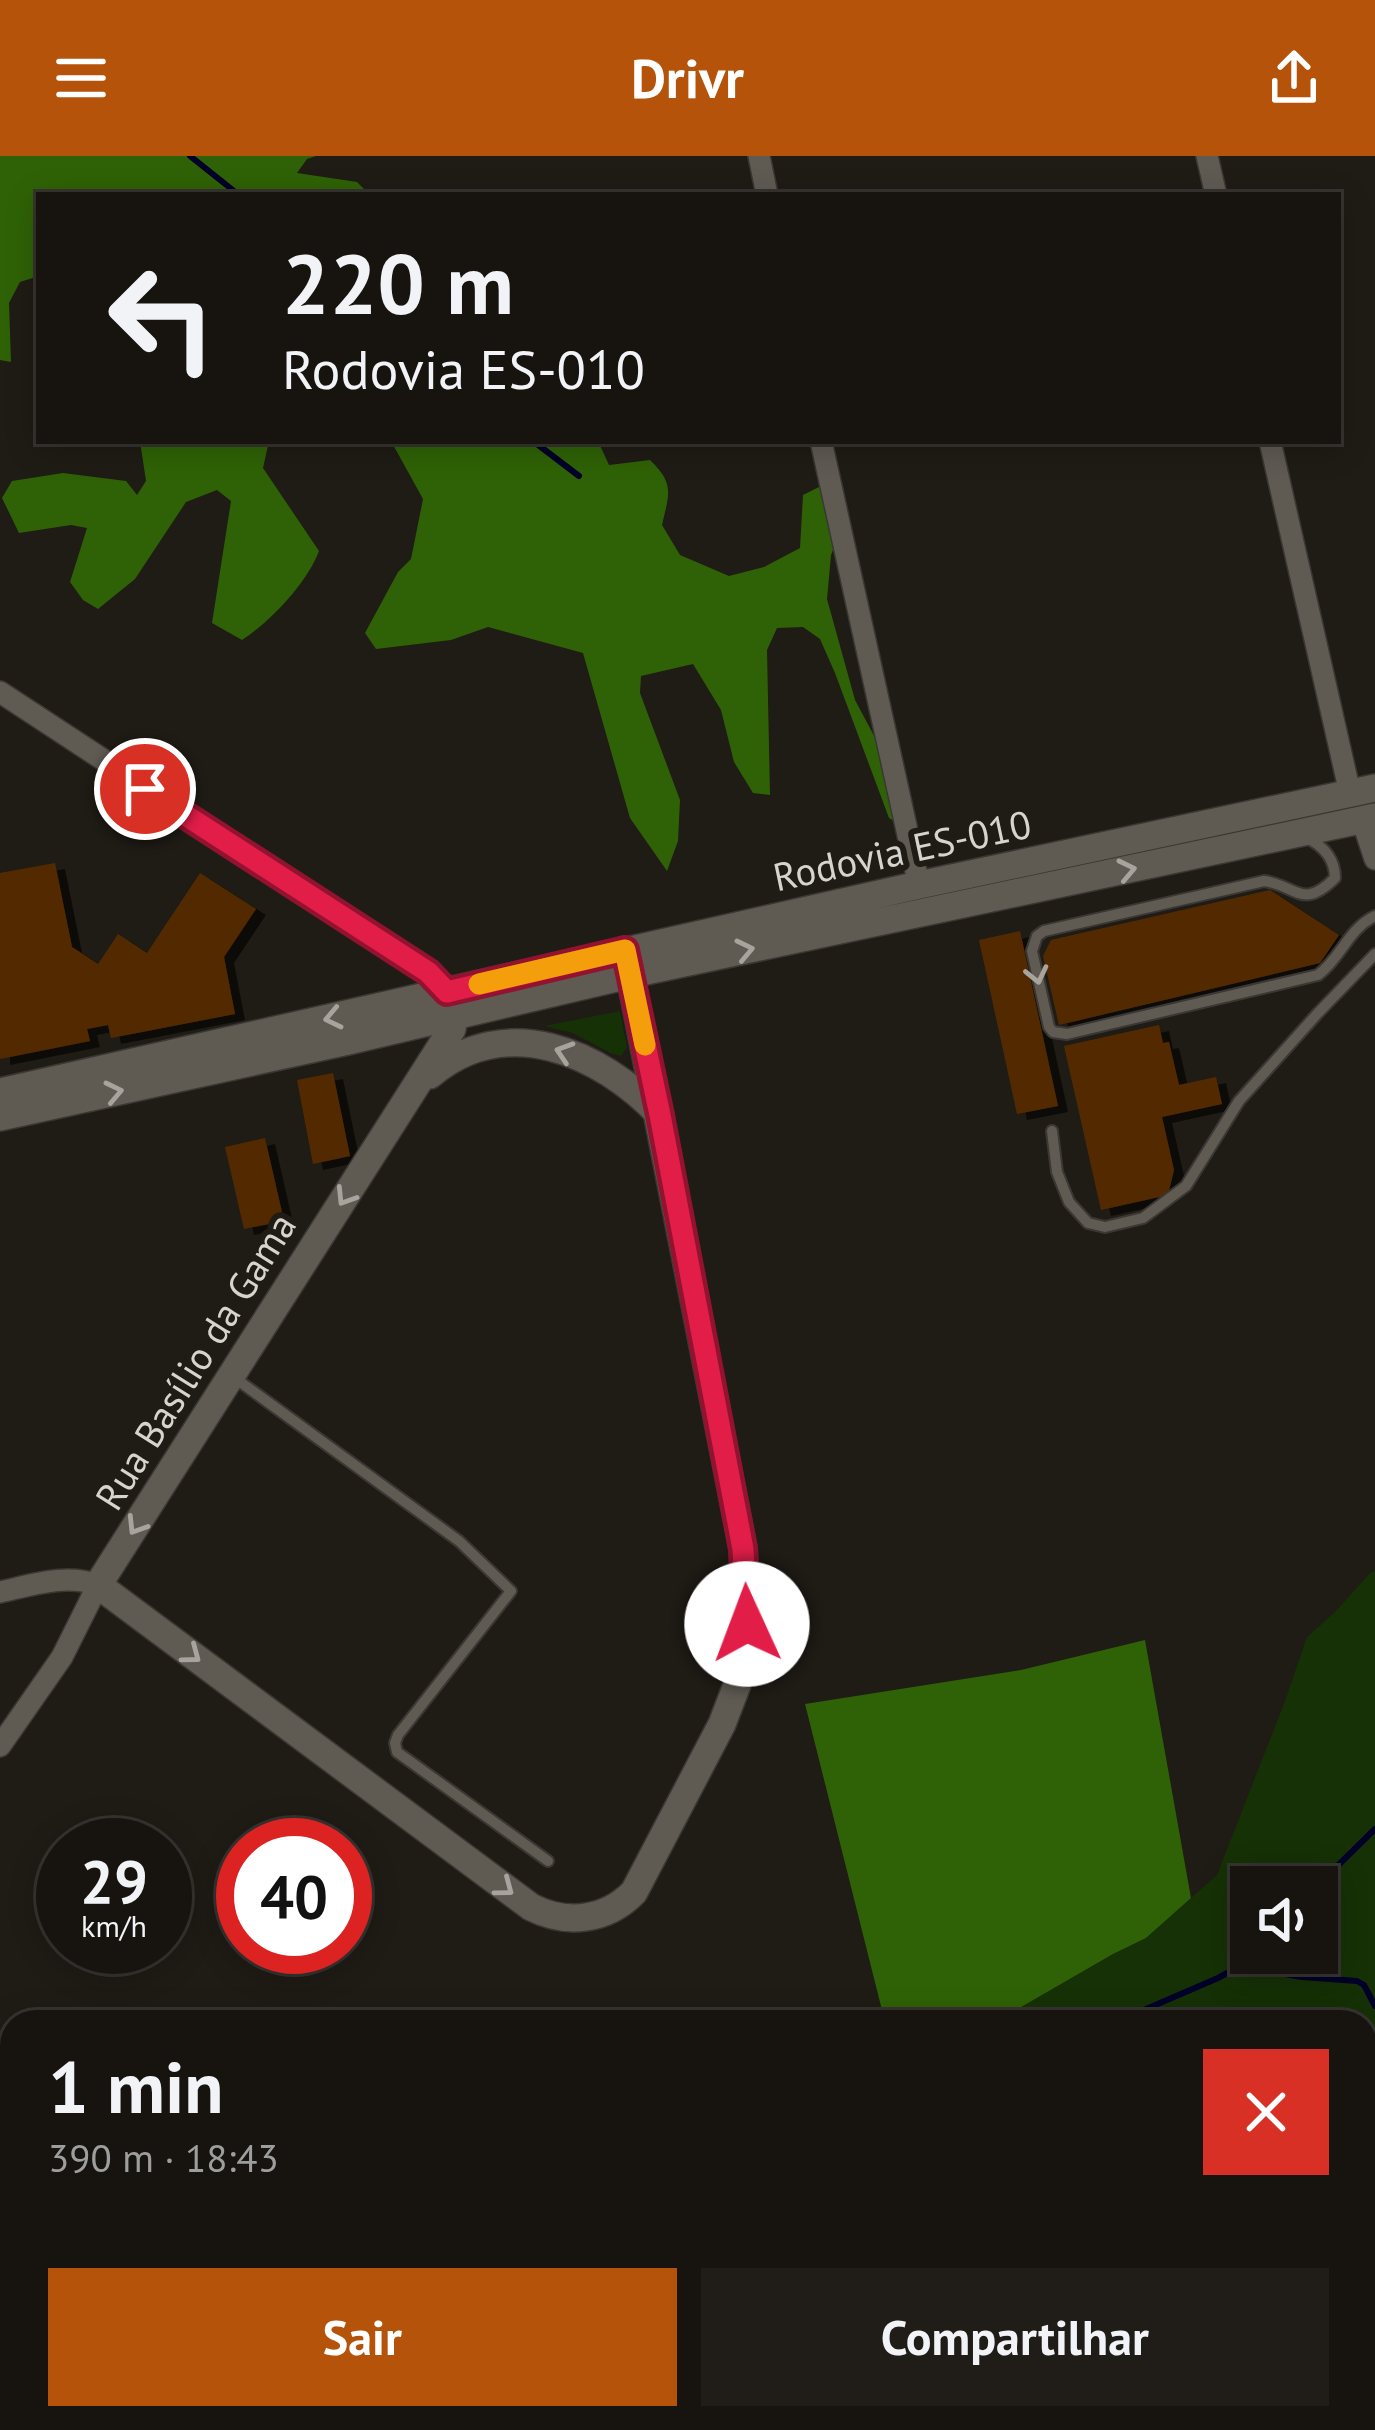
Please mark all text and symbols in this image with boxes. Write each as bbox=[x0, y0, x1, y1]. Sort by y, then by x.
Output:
text: Drivr bbox=[631, 43, 744, 113]
icon: menu bbox=[48, 45, 114, 111]
icon: share bbox=[1261, 45, 1327, 111]
text: 220 m bbox=[282, 228, 514, 337]
icon: left bbox=[84, 240, 240, 396]
text: Rodovia ES-010 bbox=[282, 334, 645, 404]
pin bbox=[94, 738, 196, 840]
icon: arrive bbox=[112, 756, 178, 822]
street label: Rodovia ES-010 bbox=[769, 798, 1035, 902]
one-way arrow bbox=[1116, 859, 1136, 884]
one-way arrow bbox=[734, 939, 754, 964]
one-way arrow bbox=[1024, 964, 1049, 984]
one-way arrow bbox=[324, 1004, 344, 1029]
one-way arrow bbox=[554, 1041, 575, 1066]
one-way arrow bbox=[104, 1081, 124, 1106]
one-way arrow bbox=[337, 1184, 360, 1206]
street label: Rua Basílio da Gama bbox=[83, 1203, 307, 1519]
one-way arrow bbox=[128, 1513, 150, 1535]
position arrow bbox=[684, 1561, 810, 1687]
one-way arrow bbox=[178, 1641, 200, 1662]
speed limit sign: 40 bbox=[216, 1818, 372, 1974]
text: 29 bbox=[80, 1842, 148, 1920]
map controls bbox=[1230, 1866, 1338, 1974]
button: sound bbox=[1230, 1866, 1338, 1974]
one-way arrow bbox=[492, 1873, 513, 1895]
text: km/h bbox=[81, 1906, 147, 1945]
text: 1 min bbox=[48, 2040, 224, 2133]
button: close bbox=[1203, 2049, 1329, 2175]
text: 390 m · 18:43 bbox=[48, 2132, 279, 2183]
button: Sair bbox=[48, 2268, 677, 2406]
button: Compartilhar bbox=[701, 2268, 1329, 2406]

